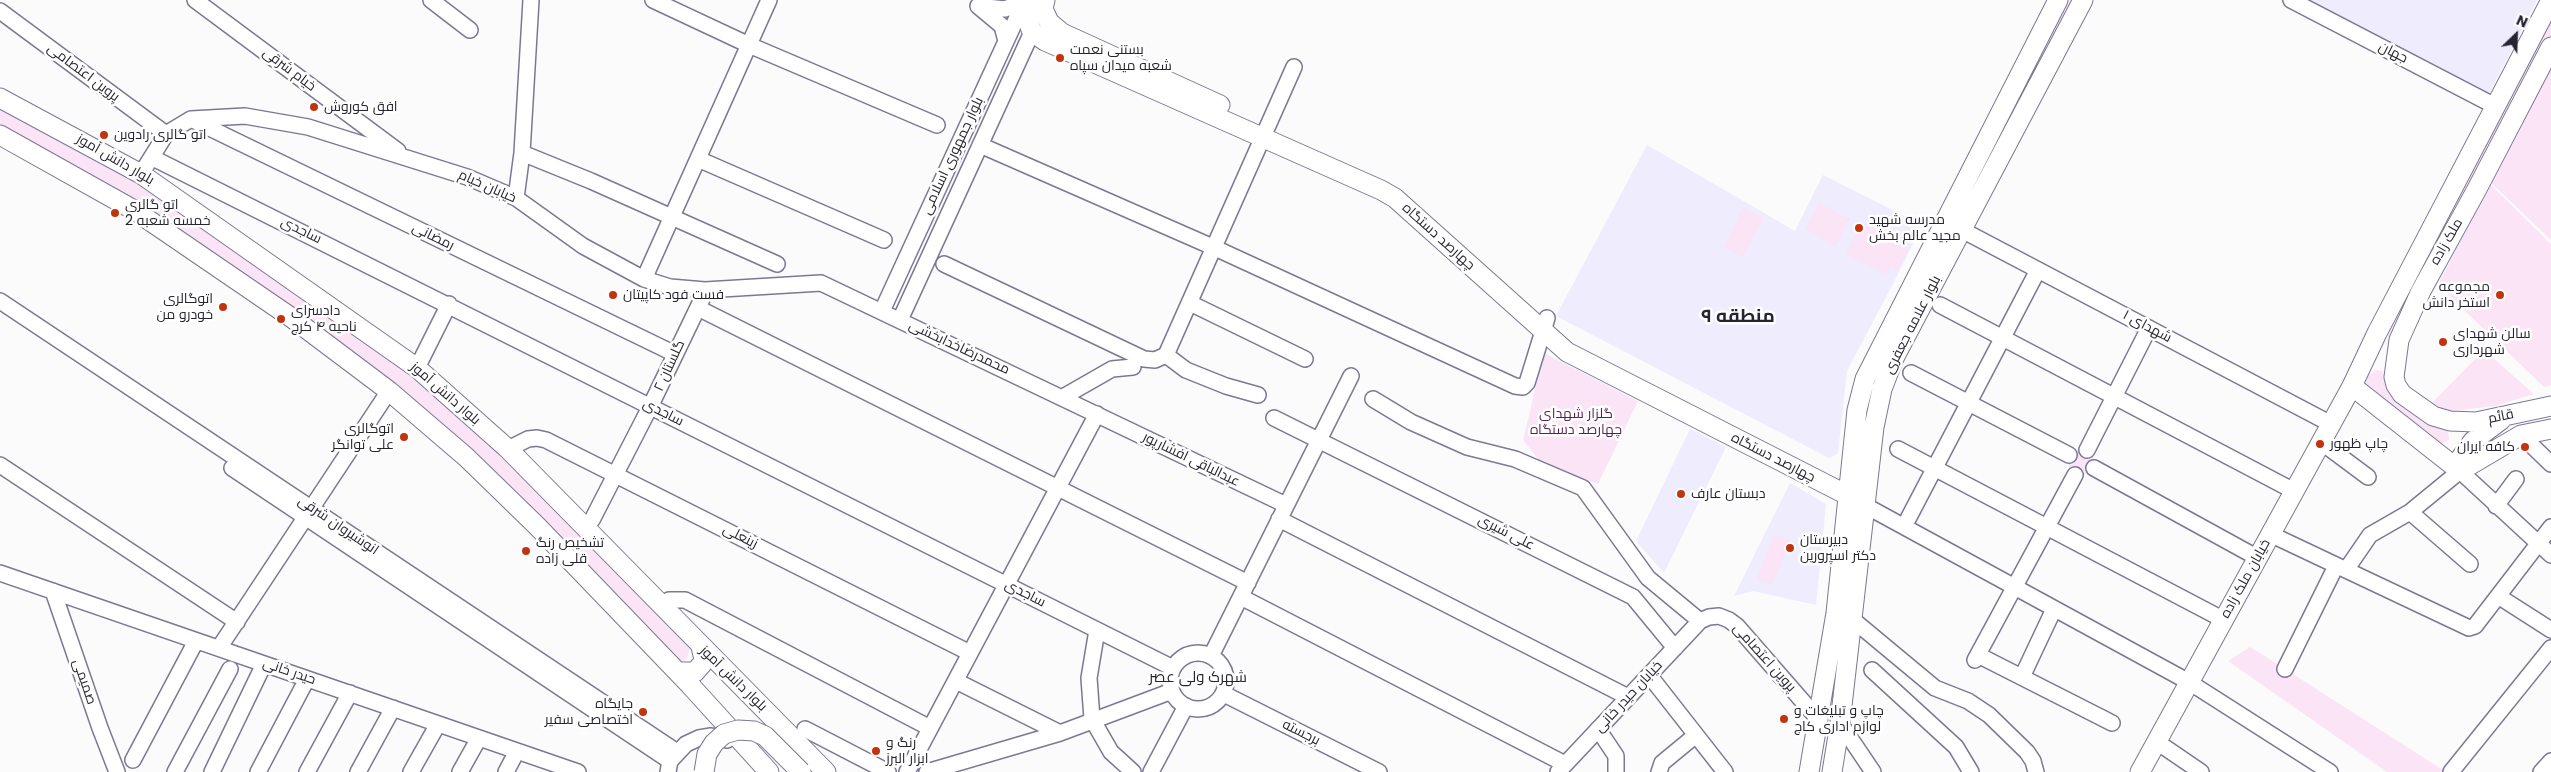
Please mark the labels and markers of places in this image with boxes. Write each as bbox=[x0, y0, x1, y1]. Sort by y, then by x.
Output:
place label: بستنی نعمت شعبه میدان سپاه bbox=[1070, 42, 1172, 74]
marker: بستنی نعمت شعبه میدان سپاه bbox=[1054, 52, 1066, 64]
place label: افق کوروش bbox=[324, 99, 398, 115]
marker: افق کوروش bbox=[308, 101, 320, 113]
place label: اتو گالری رادوین bbox=[114, 127, 207, 143]
marker: اتو گالری رادوین bbox=[98, 129, 110, 141]
place label: اتو گالری خمسه شعبه 2 bbox=[125, 197, 211, 230]
marker: اتو گالری خمسه شعبه 2 bbox=[109, 207, 121, 219]
place label: مدرسه شهید مجید عالم بخش bbox=[1869, 212, 1961, 244]
marker: مدرسه شهید مجید عالم بخش bbox=[1853, 222, 1865, 234]
place label: مجموعه استخر دانش bbox=[2422, 279, 2490, 312]
place label: فست فود کاپیتان bbox=[623, 287, 724, 303]
marker: فست فود کاپیتان bbox=[607, 289, 619, 301]
marker: مجموعه استخر دانش bbox=[2494, 289, 2506, 301]
place label: اتوگالری خودرو من bbox=[157, 291, 213, 324]
marker: اتوگالری خودرو من bbox=[217, 301, 229, 313]
place label: دادسرای ناحیه ۴ کرج bbox=[291, 303, 357, 336]
marker: دادسرای ناحیه ۴ کرج bbox=[275, 313, 287, 325]
place label: سالن شهدای شهرداری bbox=[2453, 326, 2531, 358]
marker: سالن شهدای شهرداری bbox=[2437, 336, 2449, 348]
place label: اتوگالری علی توانگر bbox=[332, 421, 394, 454]
marker: اتوگالری علی توانگر bbox=[398, 431, 410, 443]
place label: چاپ ظهور bbox=[2330, 436, 2388, 452]
marker: چاپ ظهور bbox=[2314, 438, 2326, 450]
place label: کافه ایران bbox=[2457, 439, 2515, 455]
marker: کافه ایران bbox=[2519, 441, 2531, 453]
place label: دبستان عارف bbox=[1691, 486, 1765, 502]
marker: دبستان عارف bbox=[1675, 488, 1687, 500]
place label: دبیرستان دکتر اسپرورین bbox=[1800, 532, 1876, 564]
place label: تشخیص رنگ قلی زاده bbox=[536, 535, 604, 568]
marker: دبیرستان دکتر اسپرورین bbox=[1784, 542, 1796, 554]
marker: تشخیص رنگ قلی زاده bbox=[520, 545, 532, 557]
place label: جایگاه اختصاصی سفیر bbox=[545, 696, 633, 729]
place label: چاپ و تبلیغات و لوازم اداری کاج bbox=[1794, 703, 1884, 736]
marker: جایگاه اختصاصی سفیر bbox=[637, 706, 649, 718]
marker: چاپ و تبلیغات و لوازم اداری کاج bbox=[1778, 713, 1790, 725]
place label: رنگ و ابزار البرز bbox=[886, 735, 929, 768]
marker: رنگ و ابزار البرز bbox=[870, 745, 882, 757]

